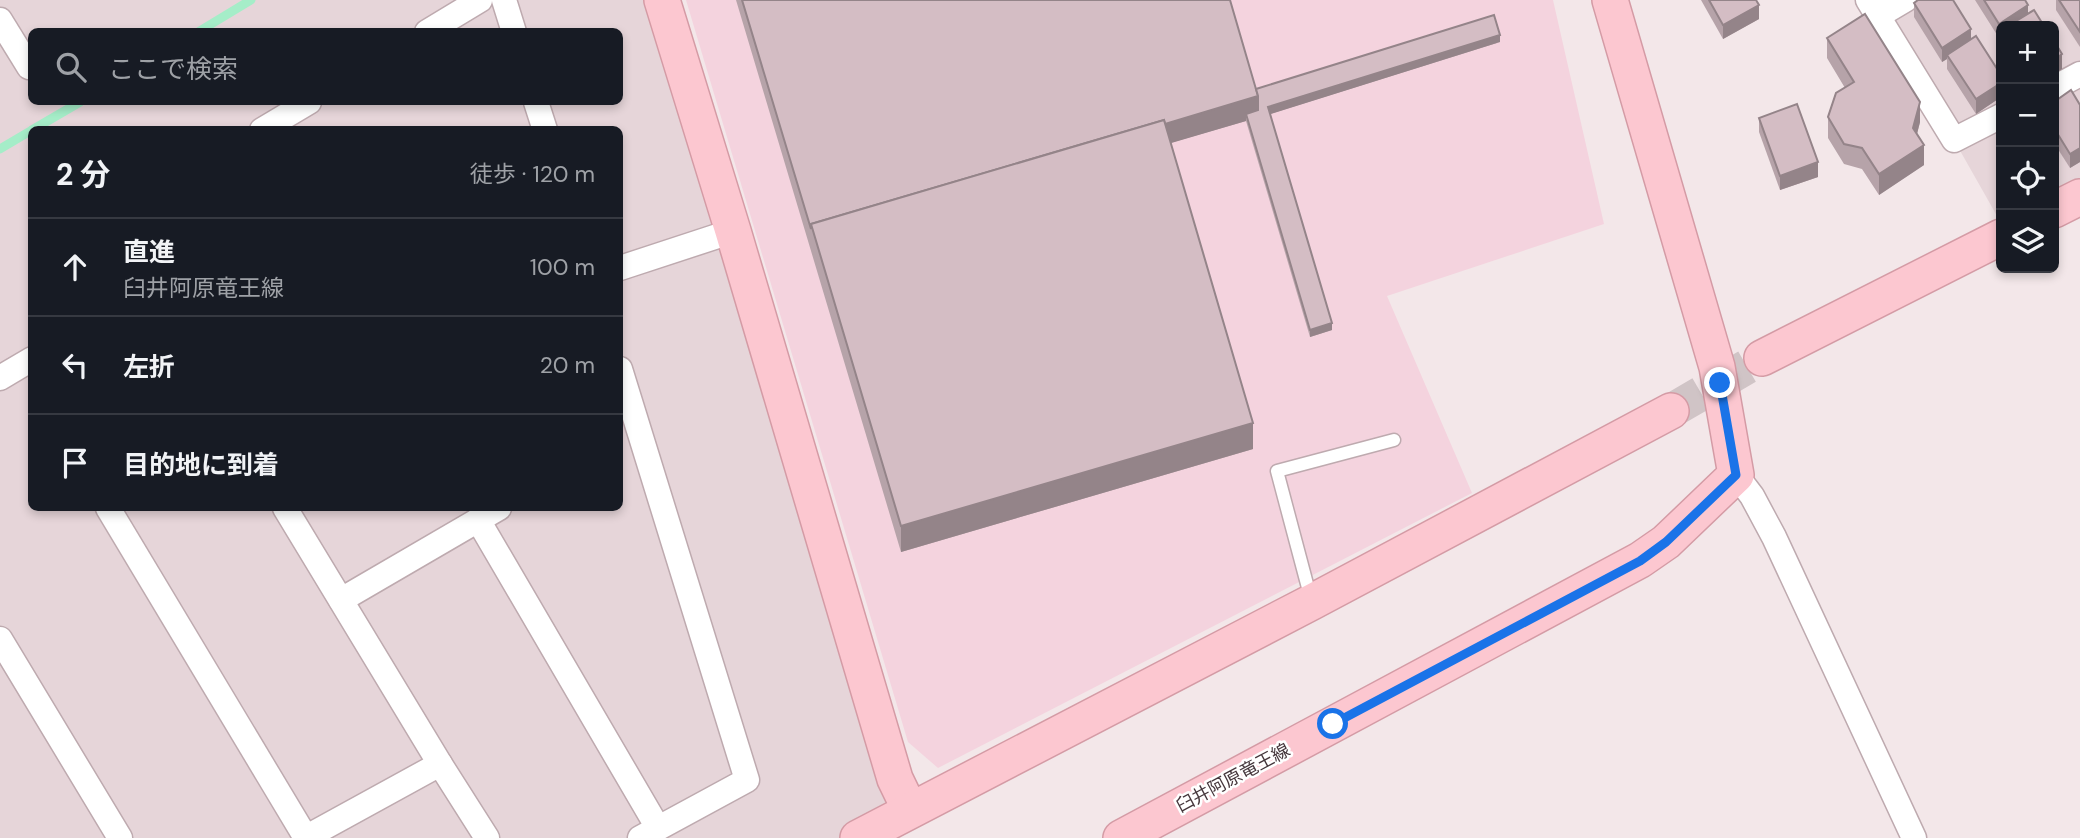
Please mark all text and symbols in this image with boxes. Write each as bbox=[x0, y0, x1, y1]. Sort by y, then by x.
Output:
map controls bbox=[1996, 21, 2059, 273]
button: + bbox=[1996, 21, 2059, 84]
search box bbox=[28, 28, 623, 105]
icon: search bbox=[52, 48, 90, 86]
text: ここで検索 bbox=[108, 52, 238, 86]
button: − bbox=[1996, 84, 2059, 147]
button: locate bbox=[1996, 147, 2059, 210]
text: 2 分 bbox=[56, 155, 110, 194]
text: 徒歩 · 120 m bbox=[470, 159, 595, 189]
button: layers bbox=[1996, 210, 2059, 273]
text: 直進 bbox=[123, 235, 175, 269]
icon: ahead bbox=[56, 248, 94, 286]
text: 100 m bbox=[530, 252, 595, 282]
text: 臼井阿原竜王線 bbox=[123, 273, 284, 303]
icon: left bbox=[56, 346, 94, 384]
text: 左折 bbox=[123, 350, 175, 384]
text: 20 m bbox=[540, 350, 595, 380]
route end bbox=[1704, 367, 1735, 398]
icon: arrive bbox=[56, 444, 94, 482]
text: 目的地に到着 bbox=[123, 448, 279, 482]
route start bbox=[1317, 708, 1348, 739]
street label: 臼井阿原竜王線 bbox=[1172, 738, 1294, 818]

